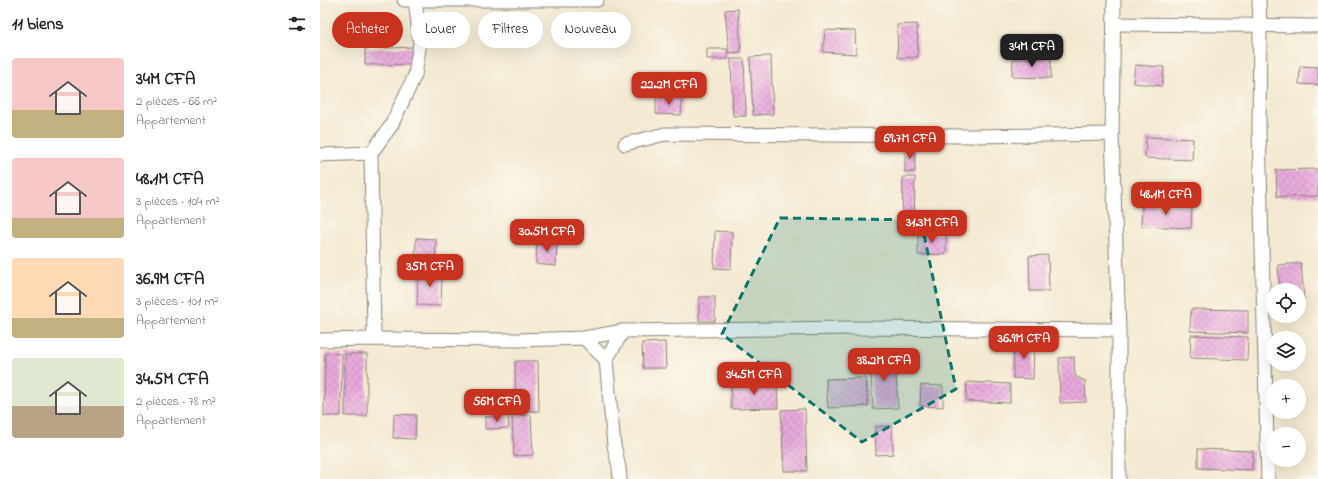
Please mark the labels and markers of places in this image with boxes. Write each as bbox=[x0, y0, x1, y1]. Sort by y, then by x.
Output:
pin: 34M CFA bbox=[995, 34, 1069, 68]
pin: 22.2M CFA bbox=[623, 72, 715, 106]
pin: 69.7M CFA bbox=[864, 126, 956, 160]
pin: 48.1M CFA bbox=[1120, 182, 1212, 216]
pin: 31.3M CFA bbox=[886, 210, 978, 244]
pin: 30.5M CFA bbox=[501, 219, 593, 253]
pin: 35M CFA bbox=[393, 254, 467, 288]
pin: 36.9M CFA bbox=[978, 326, 1070, 360]
pin: 38.2M CFA bbox=[838, 348, 930, 382]
pin: 34.5M CFA bbox=[708, 362, 800, 396]
pin: 56M CFA bbox=[460, 389, 534, 423]

